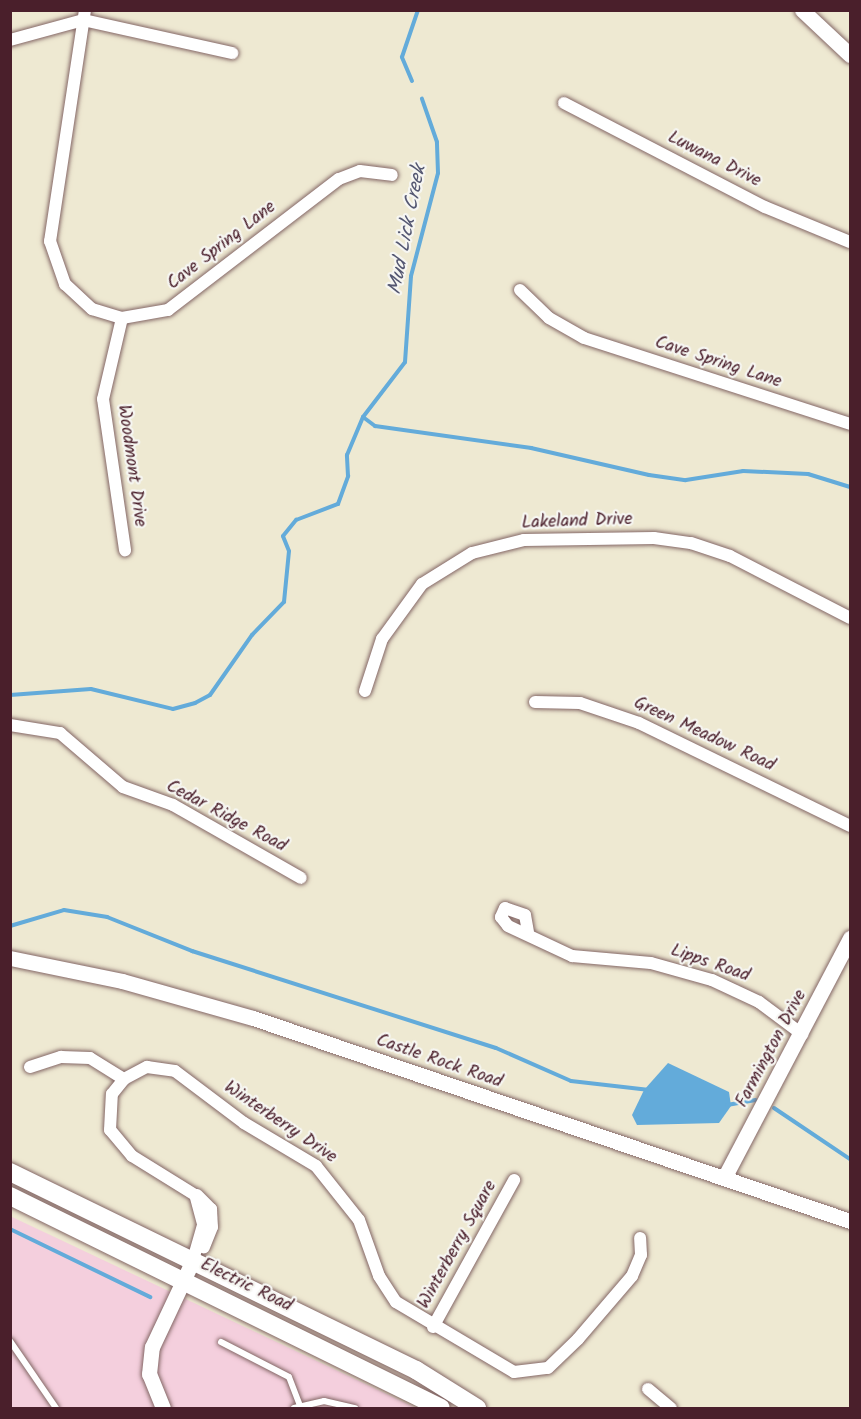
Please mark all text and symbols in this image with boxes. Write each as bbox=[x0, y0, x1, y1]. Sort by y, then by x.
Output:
street label: Luwana Drive bbox=[664, 127, 764, 193]
water label: Mud Lick Creek bbox=[384, 163, 432, 297]
street label: Cave Spring Lane bbox=[163, 197, 281, 295]
street label: Cave Spring Lane bbox=[652, 332, 784, 394]
street label: Woodmont Drive bbox=[112, 404, 150, 528]
street label: Lakeland Drive bbox=[521, 509, 633, 535]
street label: Green Meadow Road bbox=[630, 693, 778, 777]
street label: Cedar Ridge Road bbox=[162, 776, 290, 858]
street label: Lipps Road bbox=[668, 940, 752, 988]
street label: Farmington Drive bbox=[732, 987, 812, 1111]
street label: Castle Rock Road bbox=[373, 1030, 505, 1094]
street label: Winterberry Drive bbox=[219, 1077, 341, 1169]
street label: Winterberry Square bbox=[414, 1177, 502, 1313]
street label: Electric Road bbox=[197, 1254, 295, 1318]

